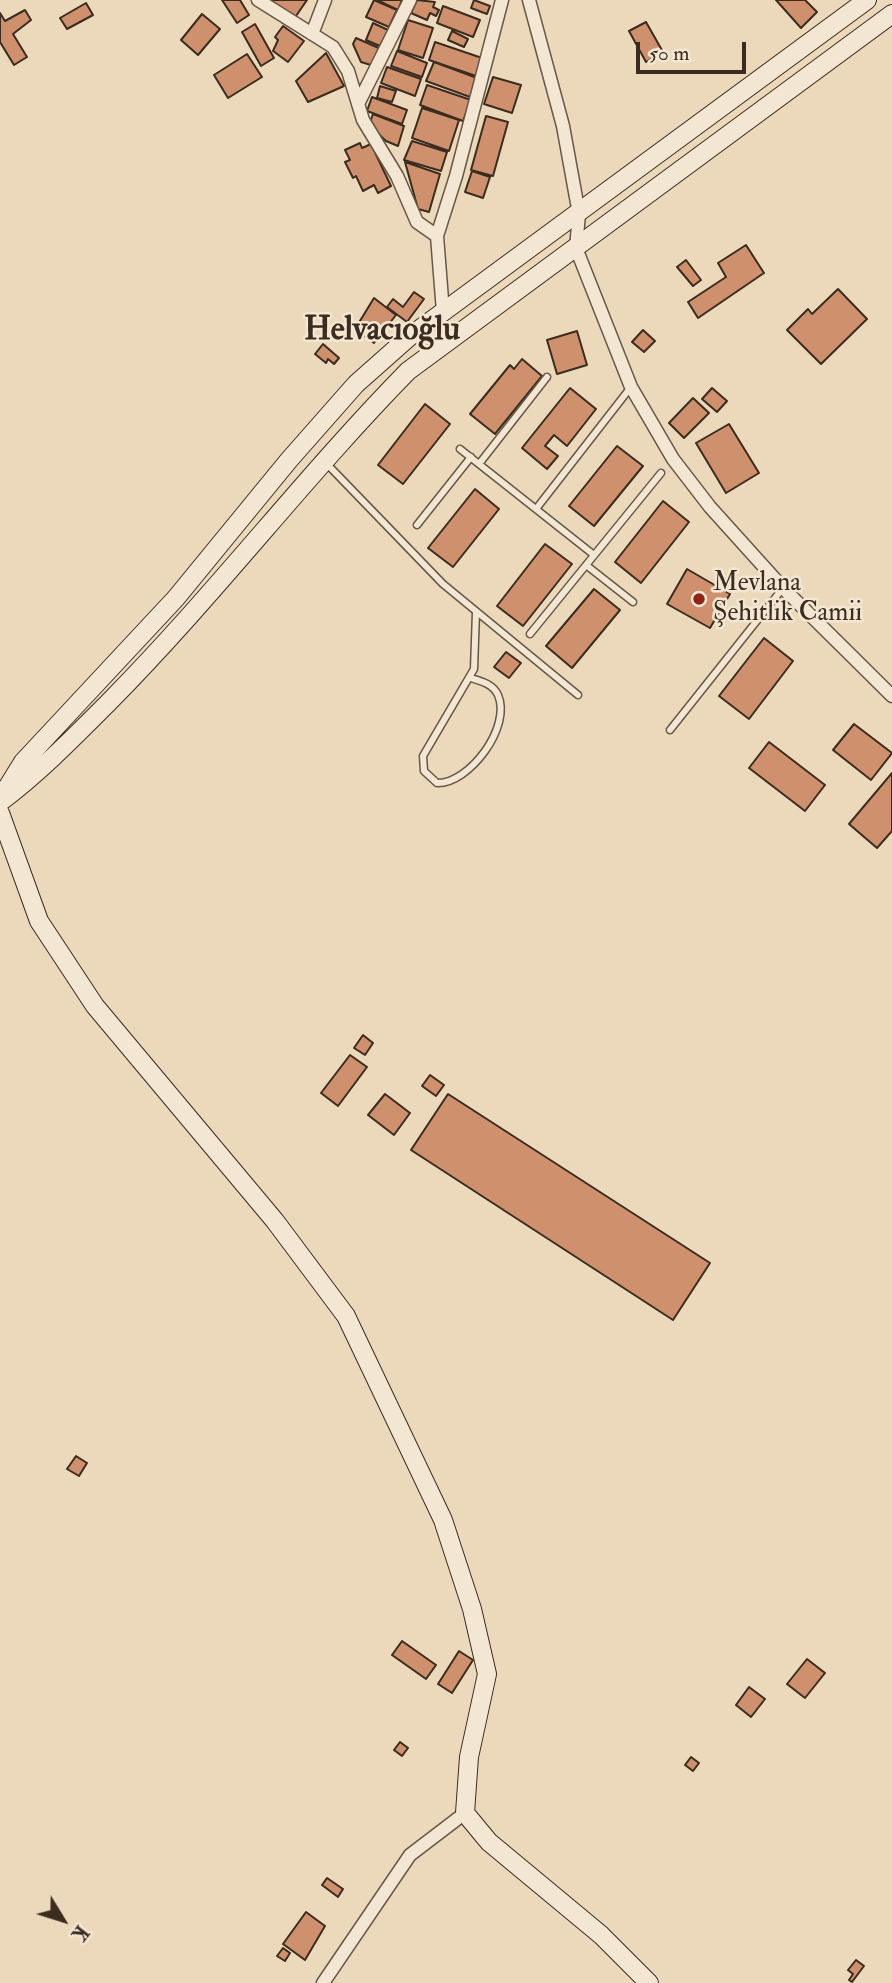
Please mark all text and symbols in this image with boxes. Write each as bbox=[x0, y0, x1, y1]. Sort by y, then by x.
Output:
scale bar bbox=[640, 28, 750, 72]
text: 50 m bbox=[649, 40, 690, 67]
district label: Helvacıoğlu bbox=[304, 312, 460, 352]
place label: Mevlana Şehitlik Camii bbox=[713, 568, 862, 630]
marker: Mevlana Şehitlik Camii bbox=[691, 591, 707, 607]
north arrow bbox=[28, 1885, 98, 1955]
text: K bbox=[66, 1920, 93, 1946]

